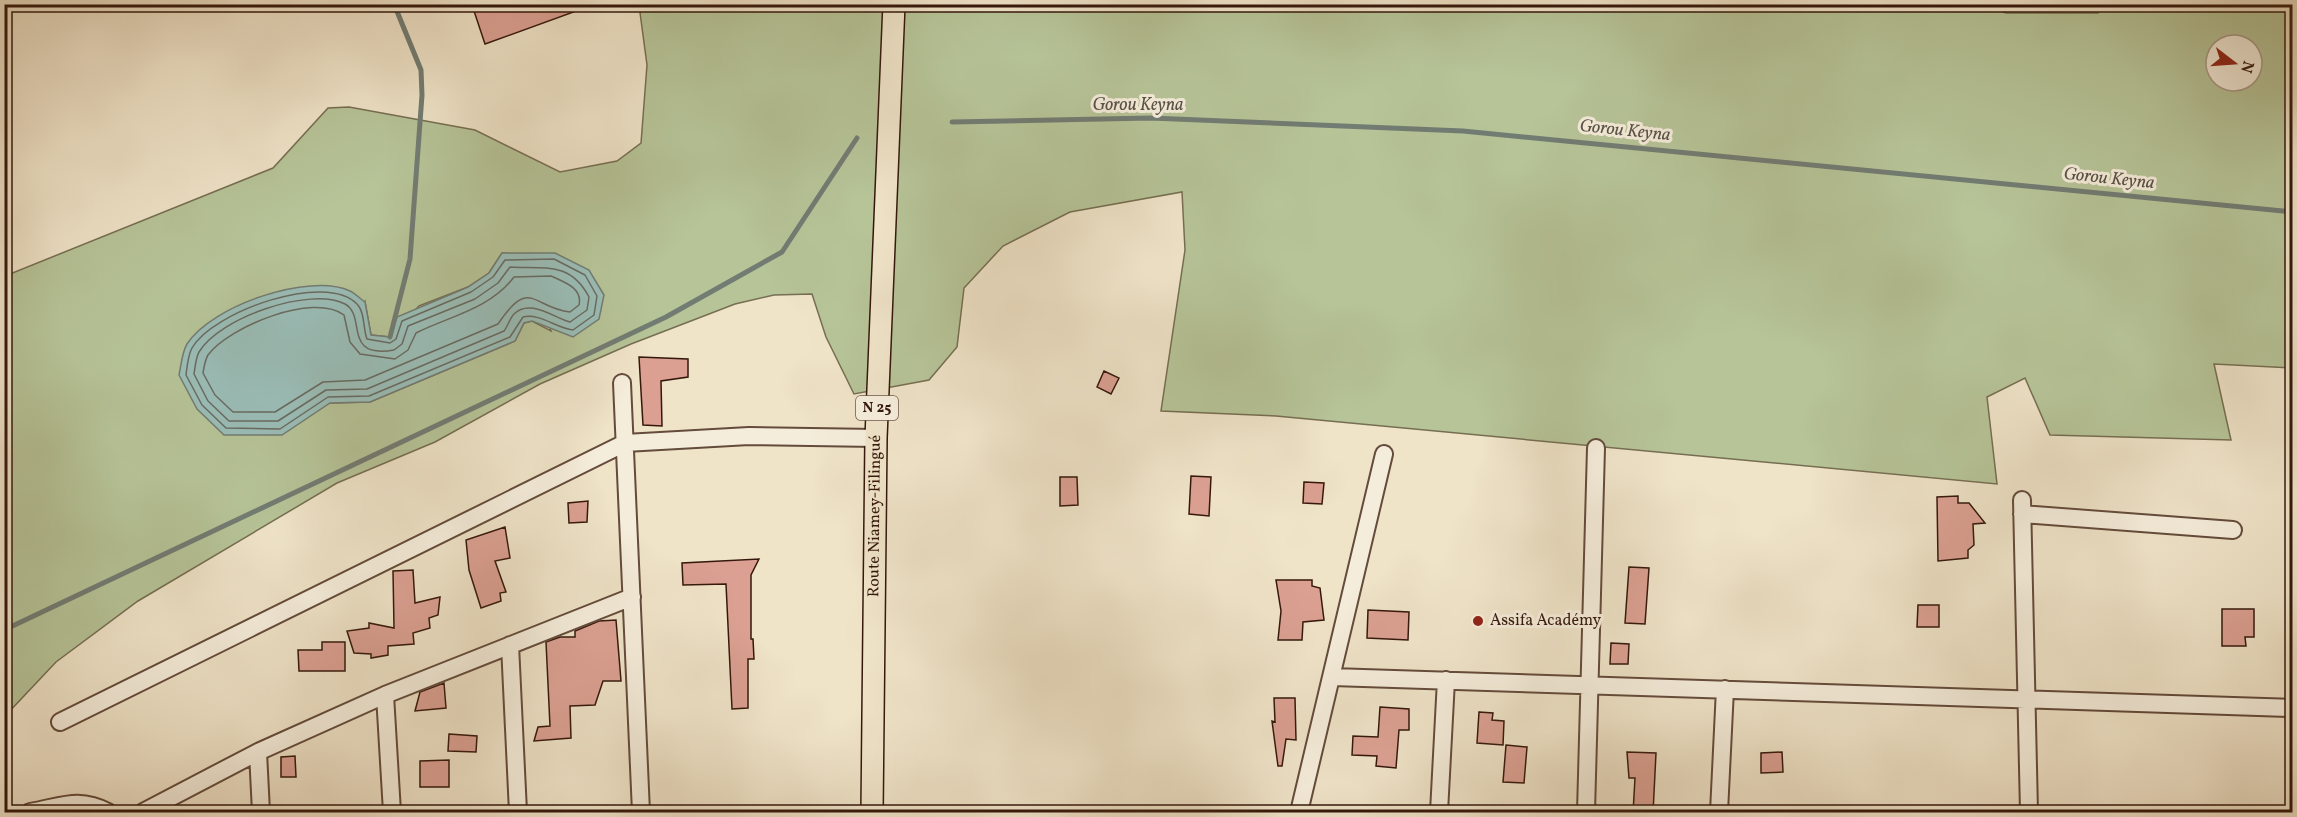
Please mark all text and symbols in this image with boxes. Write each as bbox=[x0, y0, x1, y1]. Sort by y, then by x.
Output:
north arrow bbox=[2204, 33, 2264, 93]
text: N bbox=[2234, 58, 2259, 76]
water label: Gorou Keyna bbox=[1092, 93, 1184, 118]
water label: Gorou Keyna bbox=[1578, 114, 1672, 148]
water label: Gorou Keyna bbox=[2062, 162, 2156, 196]
road number: N 25 bbox=[856, 396, 898, 420]
street label: Route Niamey-Filingué bbox=[863, 435, 887, 597]
place label: Assifa Académy bbox=[1490, 610, 1602, 632]
marker: Assifa Académy bbox=[1471, 614, 1485, 628]

